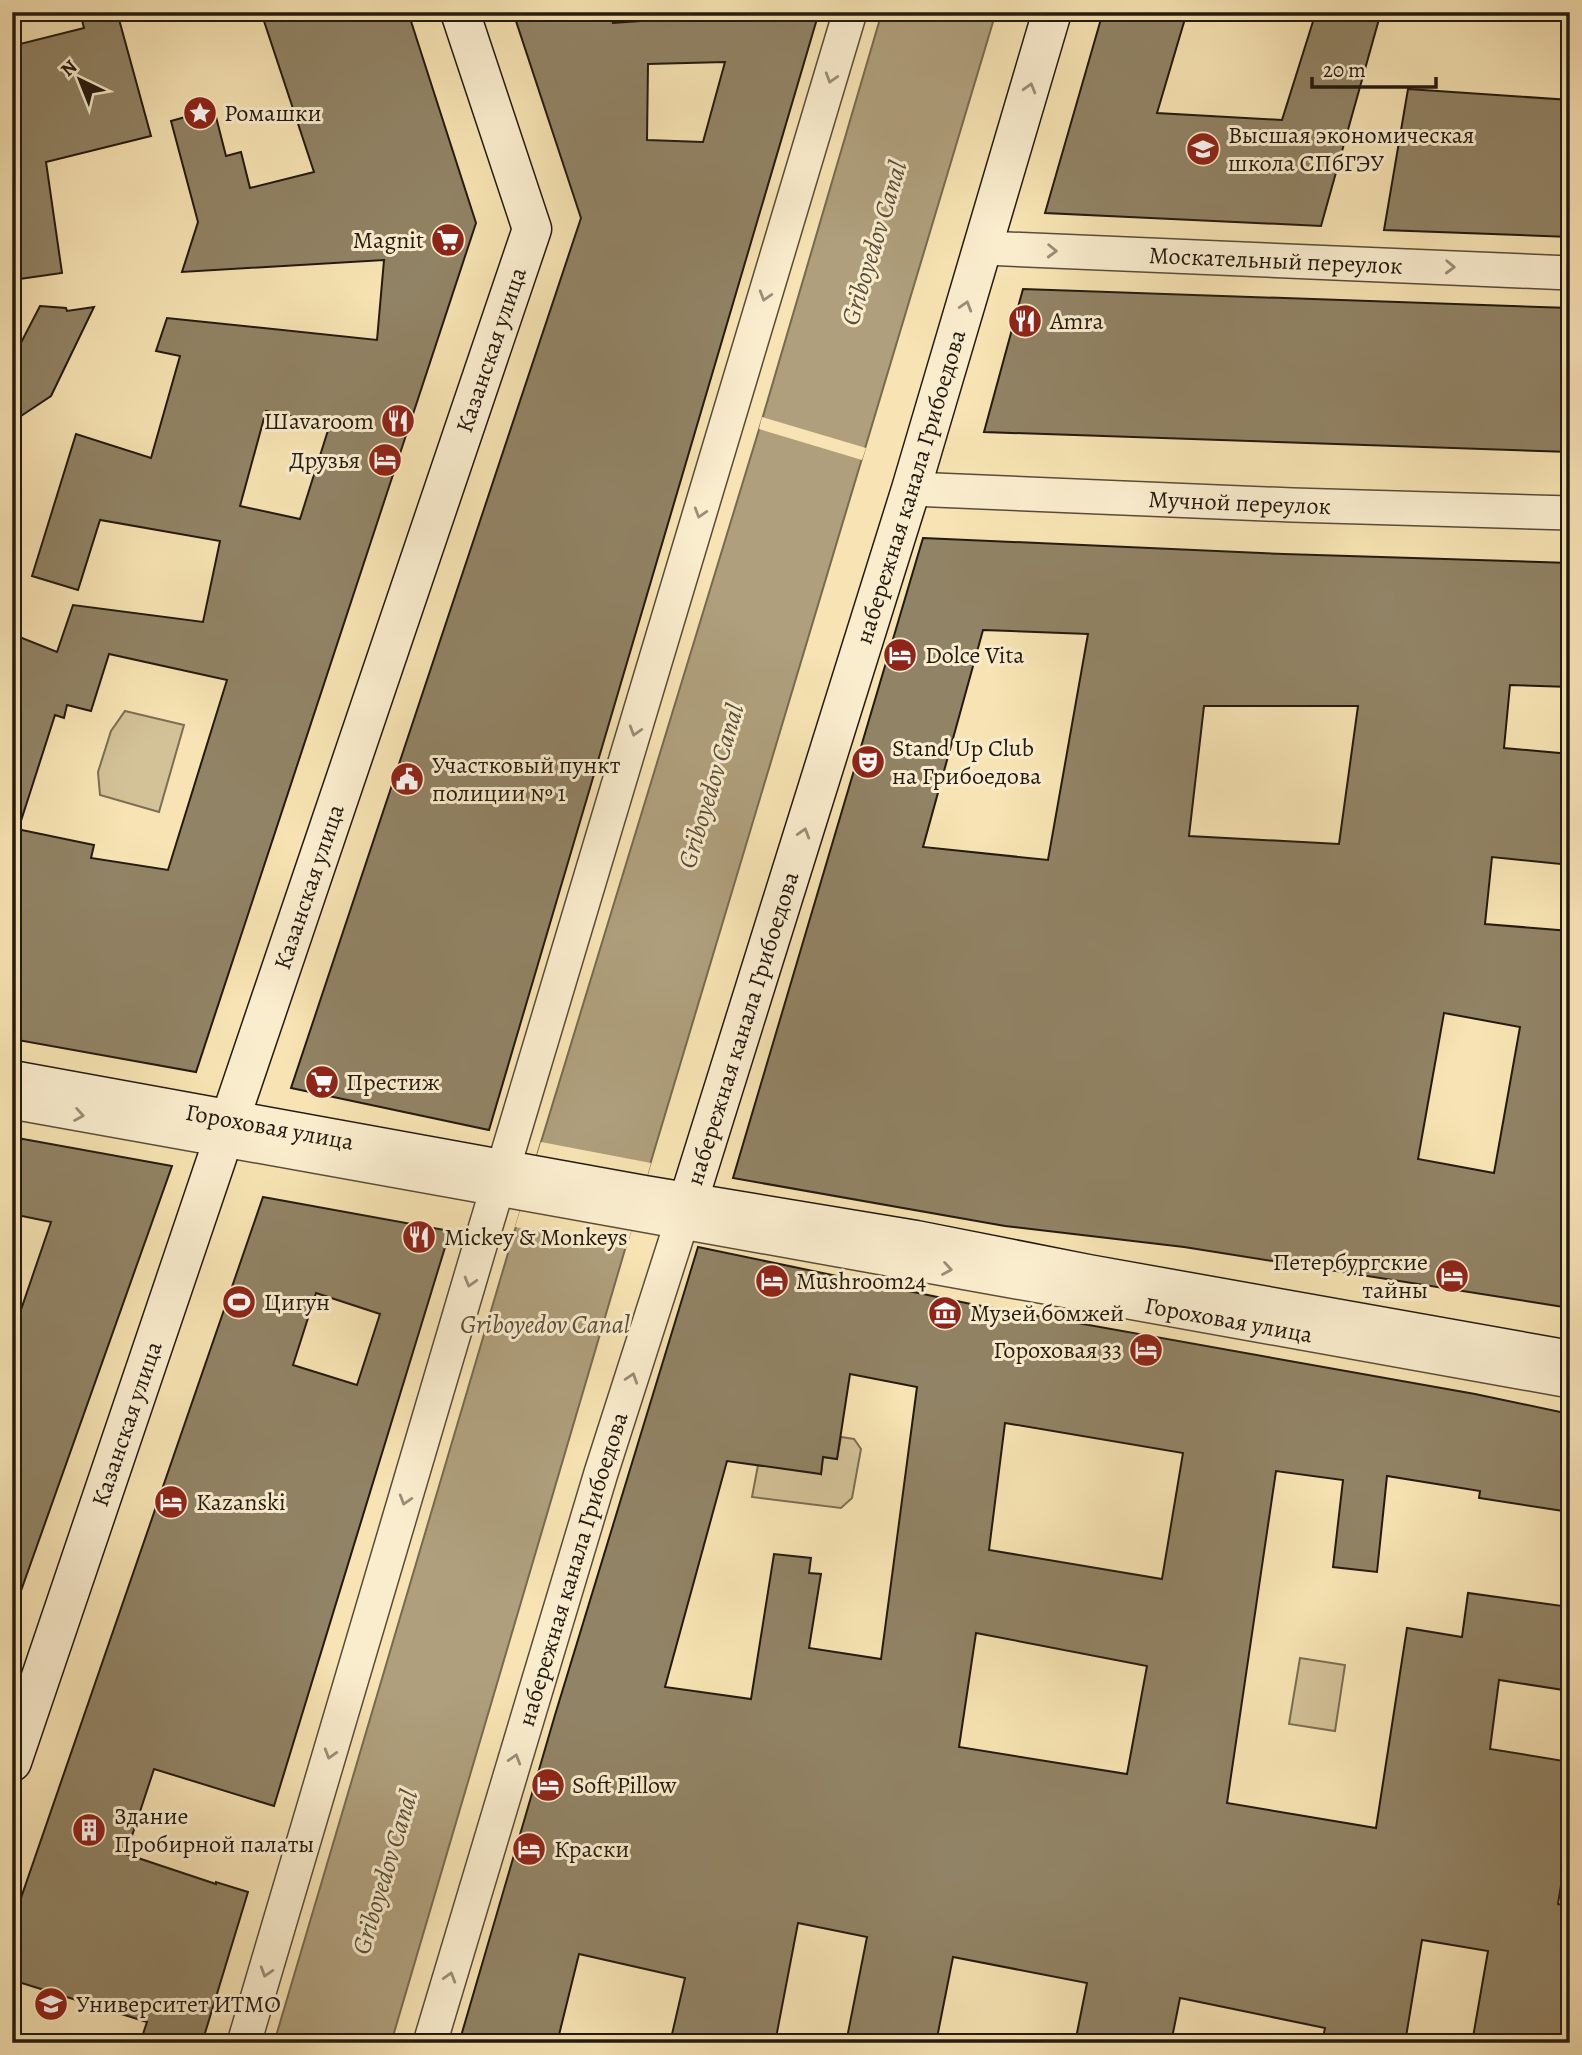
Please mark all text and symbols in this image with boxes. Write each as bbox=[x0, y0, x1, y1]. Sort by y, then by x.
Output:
north arrow bbox=[46, 46, 116, 116]
scale bar bbox=[1312, 46, 1437, 90]
text: N bbox=[55, 54, 83, 83]
text: 20 m bbox=[1323, 56, 1366, 84]
one-way arrow bbox=[824, 71, 839, 83]
one-way arrow bbox=[1022, 82, 1037, 94]
place icon: Ромашки bbox=[181, 94, 219, 132]
place label: Ромашки bbox=[224, 97, 322, 129]
place label: Высшая экономическая школа СПбГЭУ bbox=[1228, 119, 1474, 179]
school or university icon: Высшая экономическая школа СПбГЭУ bbox=[1184, 130, 1222, 168]
water label: Griboyedov Canal bbox=[832, 156, 916, 330]
supermarket icon: Magnit bbox=[429, 221, 467, 259]
place label: Magnit bbox=[353, 224, 424, 256]
street label: Москательный переулок bbox=[1148, 239, 1403, 282]
one-way arrow bbox=[1047, 243, 1058, 258]
one-way arrow bbox=[1445, 260, 1456, 275]
street label: Казанская улица bbox=[448, 263, 534, 437]
one-way arrow bbox=[759, 289, 774, 301]
one-way arrow bbox=[958, 300, 972, 313]
restaurant icon: Amra bbox=[1006, 302, 1044, 340]
place label: Amra bbox=[1049, 305, 1104, 337]
street label: набережная канала Грибоедова bbox=[848, 326, 973, 648]
restaurant icon: Шavaroom bbox=[379, 402, 417, 440]
place label: Шavaroom bbox=[263, 405, 374, 437]
hotel icon: Друзья bbox=[366, 441, 404, 479]
place label: Друзья bbox=[289, 444, 360, 476]
street label: Мучной переулок bbox=[1148, 483, 1332, 522]
one-way arrow bbox=[693, 507, 708, 519]
hotel icon: Dolce Vita bbox=[881, 636, 919, 674]
place label: Dolce Vita bbox=[925, 639, 1025, 671]
water label: Griboyedov Canal bbox=[669, 699, 753, 873]
one-way arrow bbox=[628, 725, 643, 737]
place label: Stand Up Club на Грибоедова bbox=[892, 732, 1041, 792]
theatre icon: Stand Up Club на Грибоедова bbox=[849, 743, 887, 781]
place label: Участковый пункт полиции № 1 bbox=[432, 749, 621, 809]
public building icon: Участковый пункт полиции № 1 bbox=[388, 760, 426, 798]
street label: Казанская улица bbox=[266, 800, 352, 974]
one-way arrow bbox=[795, 828, 810, 840]
street label: набережная канала Грибоедова bbox=[678, 868, 806, 1189]
supermarket icon: Престиж bbox=[303, 1063, 341, 1101]
place label: Престиж bbox=[346, 1066, 440, 1098]
street label: Гороховая улица bbox=[183, 1096, 356, 1158]
one-way arrow bbox=[73, 1106, 85, 1121]
restaurant icon: Mickey & Monkeys bbox=[400, 1218, 438, 1256]
place label: Mickey & Monkeys bbox=[444, 1221, 628, 1253]
place label: Петербургские тайны bbox=[1273, 1246, 1428, 1306]
hotel icon: Петербургские тайны bbox=[1433, 1257, 1471, 1295]
one-way arrow bbox=[940, 1261, 952, 1276]
hotel icon: Mushroom24 bbox=[753, 1262, 791, 1300]
place label: Mushroom24 bbox=[796, 1265, 927, 1297]
one-way arrow bbox=[463, 1275, 478, 1287]
sports icon: Цигун bbox=[220, 1283, 258, 1321]
place label: Цигун bbox=[264, 1286, 330, 1318]
street label: Гороховая улица bbox=[1142, 1289, 1315, 1351]
museum icon: Музей бомжей bbox=[926, 1294, 964, 1332]
place label: Музей бомжей bbox=[970, 1297, 1124, 1329]
water label: Griboyedov Canal bbox=[460, 1307, 631, 1342]
hotel icon: Гороховая 33 bbox=[1127, 1331, 1165, 1369]
place label: Гороховая 33 bbox=[993, 1334, 1122, 1366]
street label: Казанская улица bbox=[84, 1337, 170, 1511]
one-way arrow bbox=[623, 1372, 638, 1384]
street label: набережная канала Грибоедова bbox=[510, 1408, 636, 1730]
hotel icon: Kazanski bbox=[152, 1483, 190, 1521]
place label: Kazanski bbox=[196, 1486, 286, 1518]
one-way arrow bbox=[399, 1494, 414, 1506]
one-way arrow bbox=[324, 1747, 339, 1759]
one-way arrow bbox=[507, 1754, 522, 1766]
hotel icon: Soft Pillow bbox=[529, 1766, 567, 1804]
place label: Soft Pillow bbox=[572, 1769, 677, 1801]
water label: Griboyedov Canal bbox=[343, 1785, 427, 1959]
place label: Здание Пробирной палаты bbox=[114, 1800, 314, 1860]
building icon: Здание Пробирной палаты bbox=[70, 1811, 108, 1849]
hotel icon: Краски bbox=[510, 1830, 548, 1868]
place label: Краски bbox=[554, 1833, 629, 1865]
one-way arrow bbox=[259, 1965, 274, 1977]
one-way arrow bbox=[441, 1972, 456, 1984]
school or university icon: Университет ИТМО bbox=[32, 1985, 70, 2023]
place label: Университет ИТМО bbox=[76, 1988, 281, 2020]

